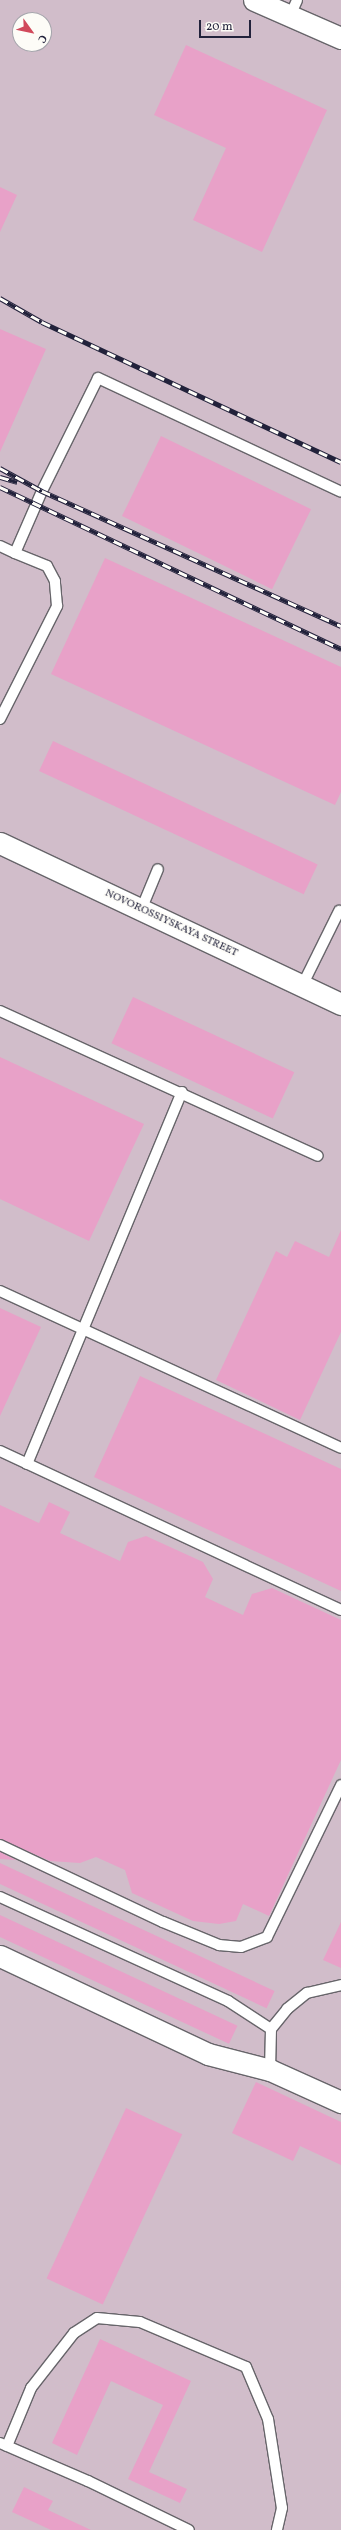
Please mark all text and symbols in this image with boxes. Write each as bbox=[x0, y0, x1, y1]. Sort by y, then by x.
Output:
north arrow bbox=[12, 12, 52, 52]
scale bar bbox=[201, 12, 253, 38]
text: 20 m bbox=[206, 19, 233, 35]
text: С bbox=[33, 31, 50, 45]
street label: NOVOROSSIYSKAYA STREET bbox=[103, 887, 239, 961]

